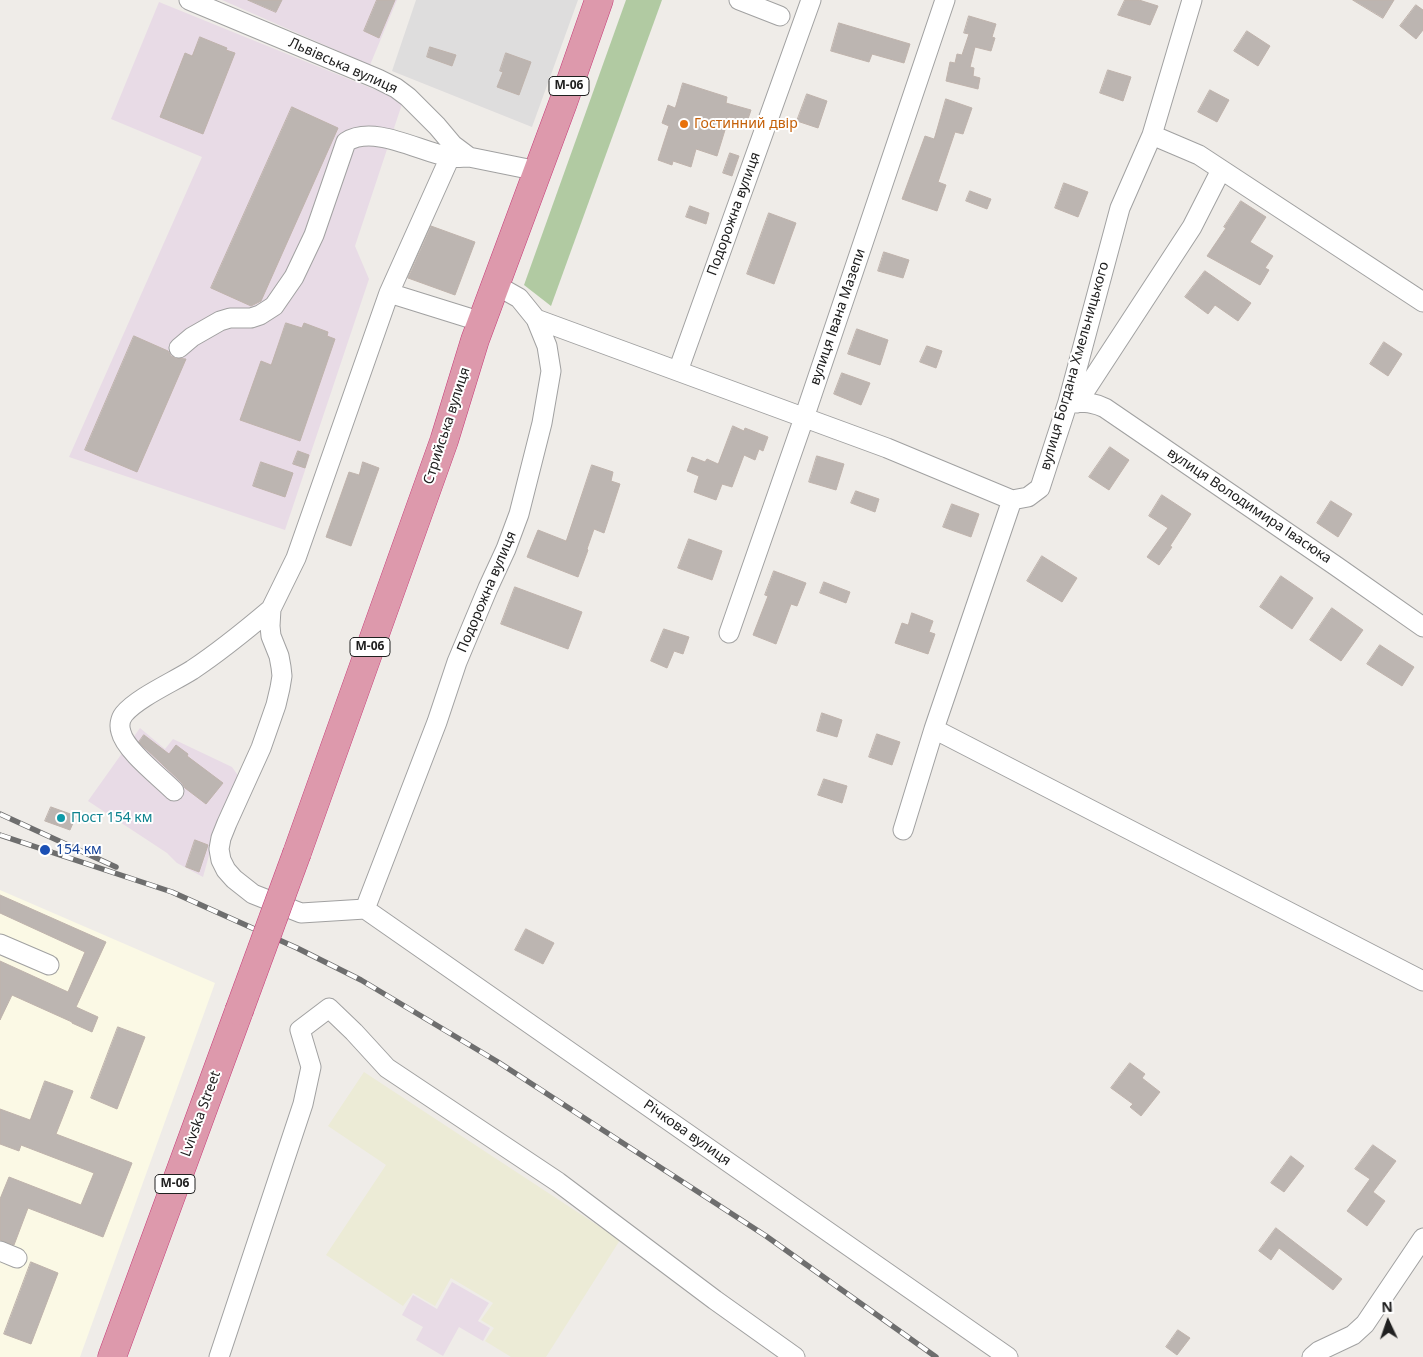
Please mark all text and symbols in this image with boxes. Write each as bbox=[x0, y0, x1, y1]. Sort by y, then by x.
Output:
street label: Львівська вулиця bbox=[286, 34, 400, 98]
road number: М-06 bbox=[549, 76, 589, 95]
place label: Гостинний двір bbox=[694, 116, 798, 132]
marker: Гостинний двір bbox=[678, 118, 690, 130]
street label: Подорожна вулиця bbox=[704, 150, 764, 278]
street label: вулиця Івана Мазепи bbox=[807, 247, 869, 387]
street label: вулиця Богдана Хмельницького bbox=[1037, 260, 1113, 472]
street label: Стрийська вулиця bbox=[420, 365, 474, 487]
street label: вулиця Володимира Івасюка bbox=[1164, 445, 1334, 567]
street label: Подорожна вулиця bbox=[454, 529, 520, 655]
road number: М-06 bbox=[350, 638, 390, 656]
place label: Пост 154 км bbox=[71, 810, 152, 826]
marker: Пост 154 км bbox=[55, 812, 67, 824]
place label: 154 км bbox=[56, 842, 102, 858]
marker: 154 км bbox=[38, 843, 52, 857]
street label: Lvivska Street bbox=[178, 1069, 224, 1159]
street label: Річкова вулиця bbox=[640, 1097, 734, 1169]
road number: М-06 bbox=[155, 1174, 195, 1194]
north arrow bbox=[1363, 1297, 1413, 1347]
text: N bbox=[1381, 1297, 1393, 1316]

